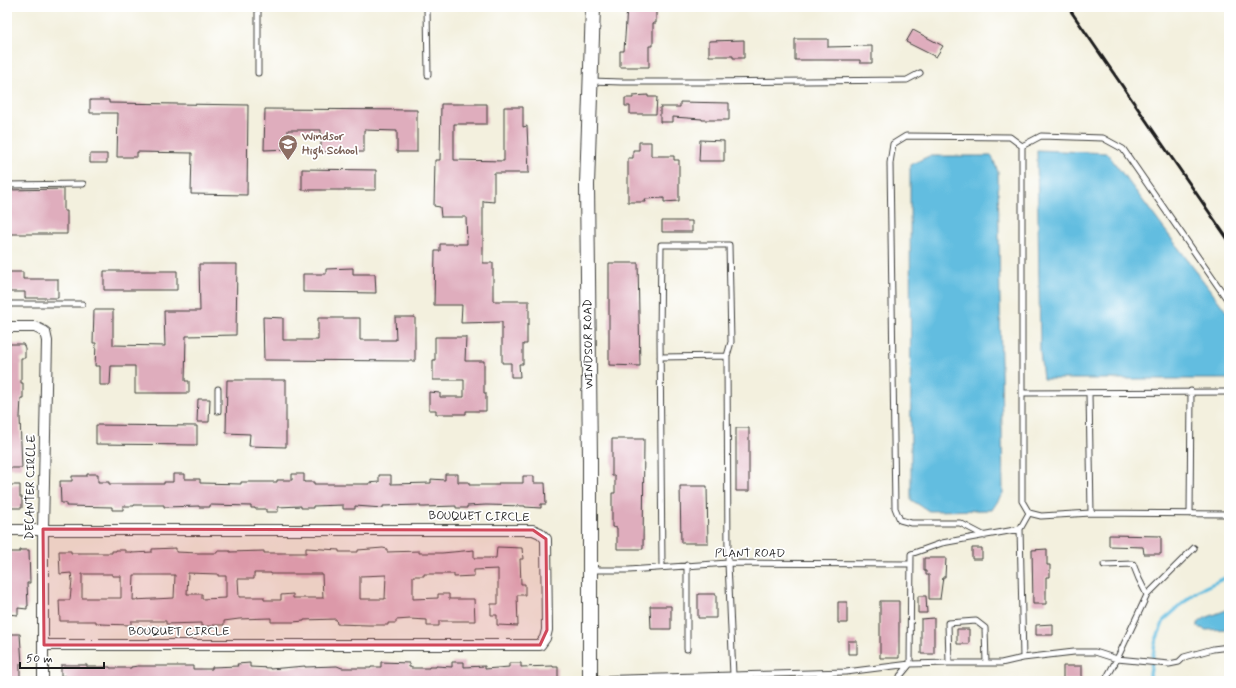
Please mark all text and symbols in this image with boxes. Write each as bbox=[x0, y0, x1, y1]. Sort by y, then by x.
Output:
place label: Windsor High School bbox=[301, 129, 358, 160]
school or university icon: Windsor High School bbox=[277, 133, 299, 161]
street label: WINDSOR ROAD bbox=[580, 299, 598, 389]
street label: DECANTER CIRCLE bbox=[22, 434, 40, 540]
street label: BOUQUET CIRCLE bbox=[428, 508, 530, 526]
street label: PLANT ROAD bbox=[715, 546, 785, 562]
street label: BOUQUET CIRCLE bbox=[129, 624, 229, 640]
scale bar bbox=[20, 644, 104, 670]
text: 50 m bbox=[26, 651, 53, 667]

